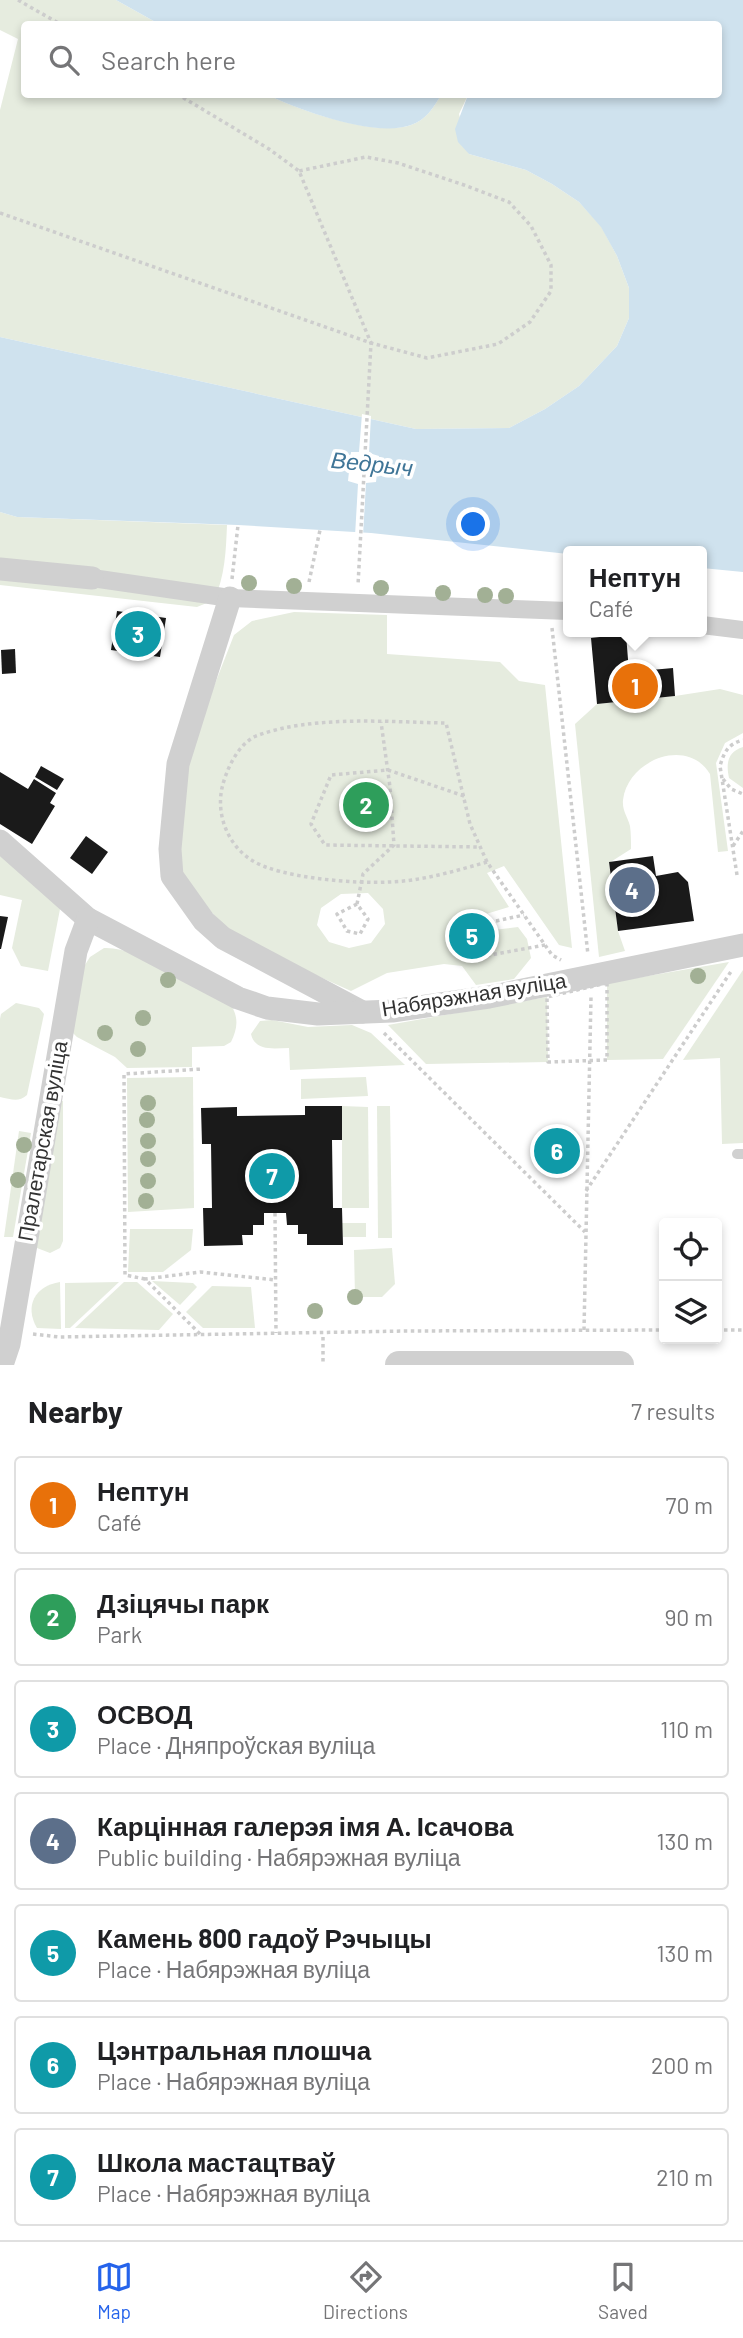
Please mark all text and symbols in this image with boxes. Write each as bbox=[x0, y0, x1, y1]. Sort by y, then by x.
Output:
search box bbox=[21, 21, 722, 98]
icon: search bbox=[45, 41, 83, 79]
text: Search here bbox=[101, 44, 236, 75]
water label: Ведрыч bbox=[330, 445, 415, 481]
your location bbox=[456, 507, 490, 541]
popup bbox=[563, 546, 707, 637]
text: Нептун bbox=[589, 561, 681, 592]
text: Café bbox=[589, 594, 634, 622]
pin: 3 bbox=[115, 608, 161, 660]
pin: 1 bbox=[612, 660, 658, 712]
pin: 2 bbox=[343, 779, 389, 831]
pin: 4 bbox=[609, 864, 655, 916]
pin: 5 bbox=[449, 910, 495, 962]
street label: Набярэжная вуліца bbox=[380, 967, 568, 1020]
street label: Пралетарская вуліца bbox=[12, 1038, 72, 1243]
pin: 6 bbox=[534, 1125, 580, 1177]
pin: 7 bbox=[249, 1150, 295, 1202]
map controls bbox=[659, 1218, 722, 1344]
button: locate bbox=[659, 1218, 722, 1281]
button: layers bbox=[659, 1281, 722, 1344]
text: Nearby bbox=[28, 1393, 123, 1429]
text: 7 results bbox=[631, 1397, 715, 1425]
text: Нептун bbox=[97, 1475, 190, 1506]
text: 1 bbox=[49, 1491, 57, 1519]
text: 70 m bbox=[666, 1491, 713, 1519]
text: Café bbox=[97, 1508, 142, 1536]
text: Дзіцячы парк bbox=[97, 1587, 269, 1618]
text: 2 bbox=[47, 1603, 59, 1631]
text: 90 m bbox=[664, 1603, 713, 1631]
text: Park bbox=[97, 1620, 142, 1648]
text: ОСВОД bbox=[97, 1698, 193, 1729]
text: 3 bbox=[47, 1715, 59, 1743]
text: 110 m bbox=[660, 1715, 713, 1743]
text: Place · Дняпроўская вуліца bbox=[97, 1731, 375, 1759]
text: Карцінная галерэя імя А. Ісачова bbox=[97, 1810, 514, 1841]
text: 4 bbox=[46, 1827, 60, 1855]
text: 130 m bbox=[656, 1827, 713, 1855]
text: Public building · Набярэжная вуліца bbox=[97, 1843, 461, 1871]
text: Камень 800 гадоў Рэчыцы bbox=[97, 1922, 432, 1953]
text: 5 bbox=[47, 1939, 59, 1967]
text: 130 m bbox=[656, 1939, 713, 1967]
text: Place · Набярэжная вуліца bbox=[97, 1955, 370, 1983]
text: Цэнтральная плошча bbox=[97, 2034, 371, 2065]
text: 6 bbox=[47, 2051, 59, 2079]
text: 200 m bbox=[651, 2051, 713, 2079]
text: Place · Набярэжная вуліца bbox=[97, 2067, 370, 2095]
text: Школа мастацтваў bbox=[97, 2146, 336, 2177]
text: 7 bbox=[47, 2163, 59, 2191]
text: 210 m bbox=[656, 2163, 713, 2191]
text: Place · Набярэжная вуліца bbox=[97, 2179, 370, 2207]
tab: Map bbox=[95, 2258, 133, 2323]
tab: Directions bbox=[323, 2258, 408, 2323]
tab: Saved bbox=[598, 2258, 648, 2323]

